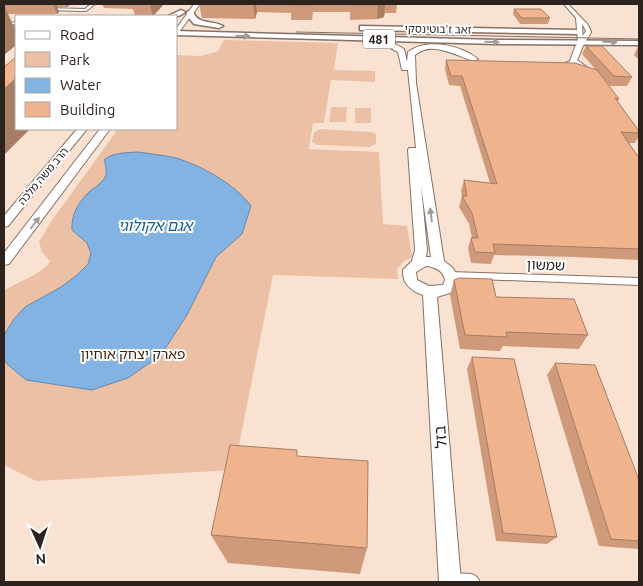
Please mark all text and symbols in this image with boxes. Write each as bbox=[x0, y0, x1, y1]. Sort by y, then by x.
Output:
legend bbox=[15, 15, 178, 130]
street label: זאב ז'בוטינסקי bbox=[405, 22, 472, 36]
text: Road bbox=[60, 26, 95, 43]
road number: 481 bbox=[363, 30, 395, 48]
one-way arrow bbox=[235, 32, 251, 40]
one-way arrow bbox=[485, 38, 501, 46]
one-way arrow bbox=[602, 39, 618, 47]
text: Park bbox=[60, 51, 90, 68]
text: Water bbox=[60, 76, 101, 93]
text: Building bbox=[60, 101, 115, 118]
street label: הרב משה מלכה bbox=[16, 145, 70, 207]
one-way arrow bbox=[427, 207, 435, 223]
one-way arrow bbox=[30, 216, 40, 230]
water label: אגם אקולוגי bbox=[118, 217, 195, 234]
street label: שמשון bbox=[526, 256, 566, 274]
park label: פארק יצחק אוחיון bbox=[80, 346, 186, 362]
street label: בזל bbox=[430, 425, 450, 449]
north arrow bbox=[15, 521, 65, 571]
text: N bbox=[35, 551, 46, 567]

